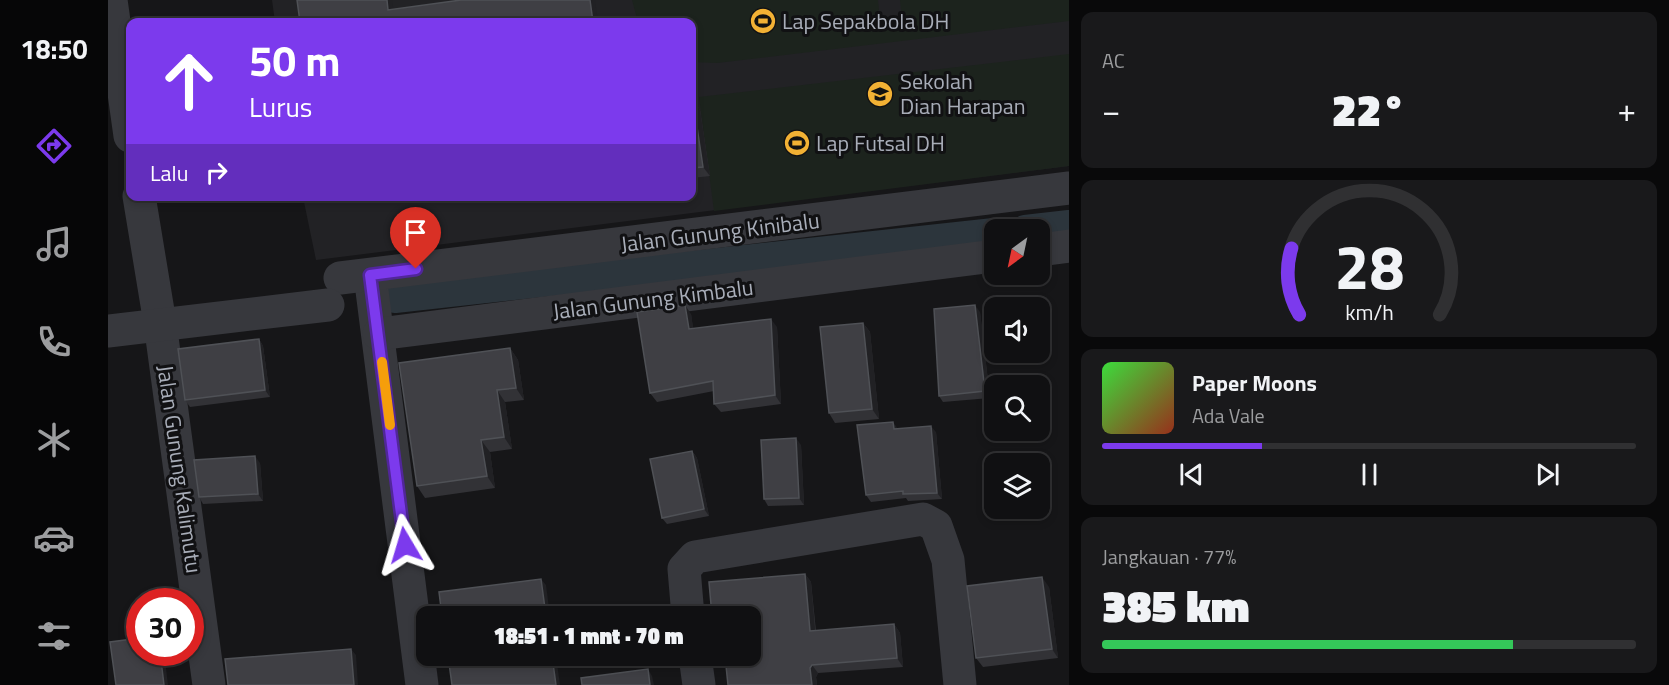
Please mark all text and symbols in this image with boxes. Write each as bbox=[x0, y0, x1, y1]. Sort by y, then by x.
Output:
place label: Lap Sepakbola DH bbox=[782, 4, 949, 38]
sports icon: Lap Sepakbola DH bbox=[748, 6, 778, 36]
text: 18:50 bbox=[20, 28, 88, 69]
text: 50 m bbox=[249, 28, 341, 92]
icon: ahead bbox=[150, 42, 228, 120]
text: AC bbox=[1102, 45, 1125, 76]
place label: Sekolah Dian Harapan bbox=[900, 64, 1026, 123]
text: 22° bbox=[1332, 75, 1406, 143]
school or university icon: Sekolah Dian Harapan bbox=[865, 79, 895, 109]
text: − bbox=[1102, 85, 1120, 135]
text: + bbox=[1618, 85, 1636, 135]
text: Lurus bbox=[249, 86, 312, 127]
icon: directions bbox=[33, 125, 75, 167]
place label: Lap Futsal DH bbox=[816, 126, 945, 160]
sports icon: Lap Futsal DH bbox=[782, 128, 812, 158]
text: Lalu bbox=[150, 156, 188, 190]
icon: right bbox=[200, 156, 233, 189]
street label: Jalan Gunung Kinibalu bbox=[619, 203, 821, 261]
pin bbox=[390, 207, 441, 269]
icon: arrive bbox=[399, 216, 432, 249]
north arrow bbox=[984, 219, 1050, 285]
map controls bbox=[984, 219, 1050, 519]
text: 28 bbox=[1334, 219, 1404, 314]
icon: music bbox=[33, 223, 75, 265]
street label: Jalan Gunung Kimbalu bbox=[551, 270, 755, 328]
button: sound bbox=[984, 297, 1050, 363]
text: km/h bbox=[1345, 297, 1393, 329]
icon: phone bbox=[33, 321, 75, 363]
street label: Jalan Gunung Kalimutu bbox=[149, 363, 211, 575]
text: Paper Moons bbox=[1192, 366, 1317, 400]
button: search bbox=[984, 375, 1050, 441]
text: Ada Vale bbox=[1192, 400, 1265, 431]
icon: climate bbox=[33, 419, 75, 461]
button: layers bbox=[984, 453, 1050, 519]
icon: previous bbox=[1175, 458, 1208, 491]
icon: pause bbox=[1353, 458, 1386, 491]
icon: next bbox=[1531, 458, 1564, 491]
position arrow bbox=[373, 513, 437, 577]
icon: car bbox=[33, 517, 75, 559]
text: Jangkauan · 77% bbox=[1102, 541, 1236, 572]
text: 385 km bbox=[1102, 571, 1250, 639]
speed limit sign: 30 bbox=[126, 588, 204, 666]
icon: filters bbox=[33, 615, 75, 657]
text: 18:51 · 1 mnt · 70 m bbox=[494, 619, 683, 653]

